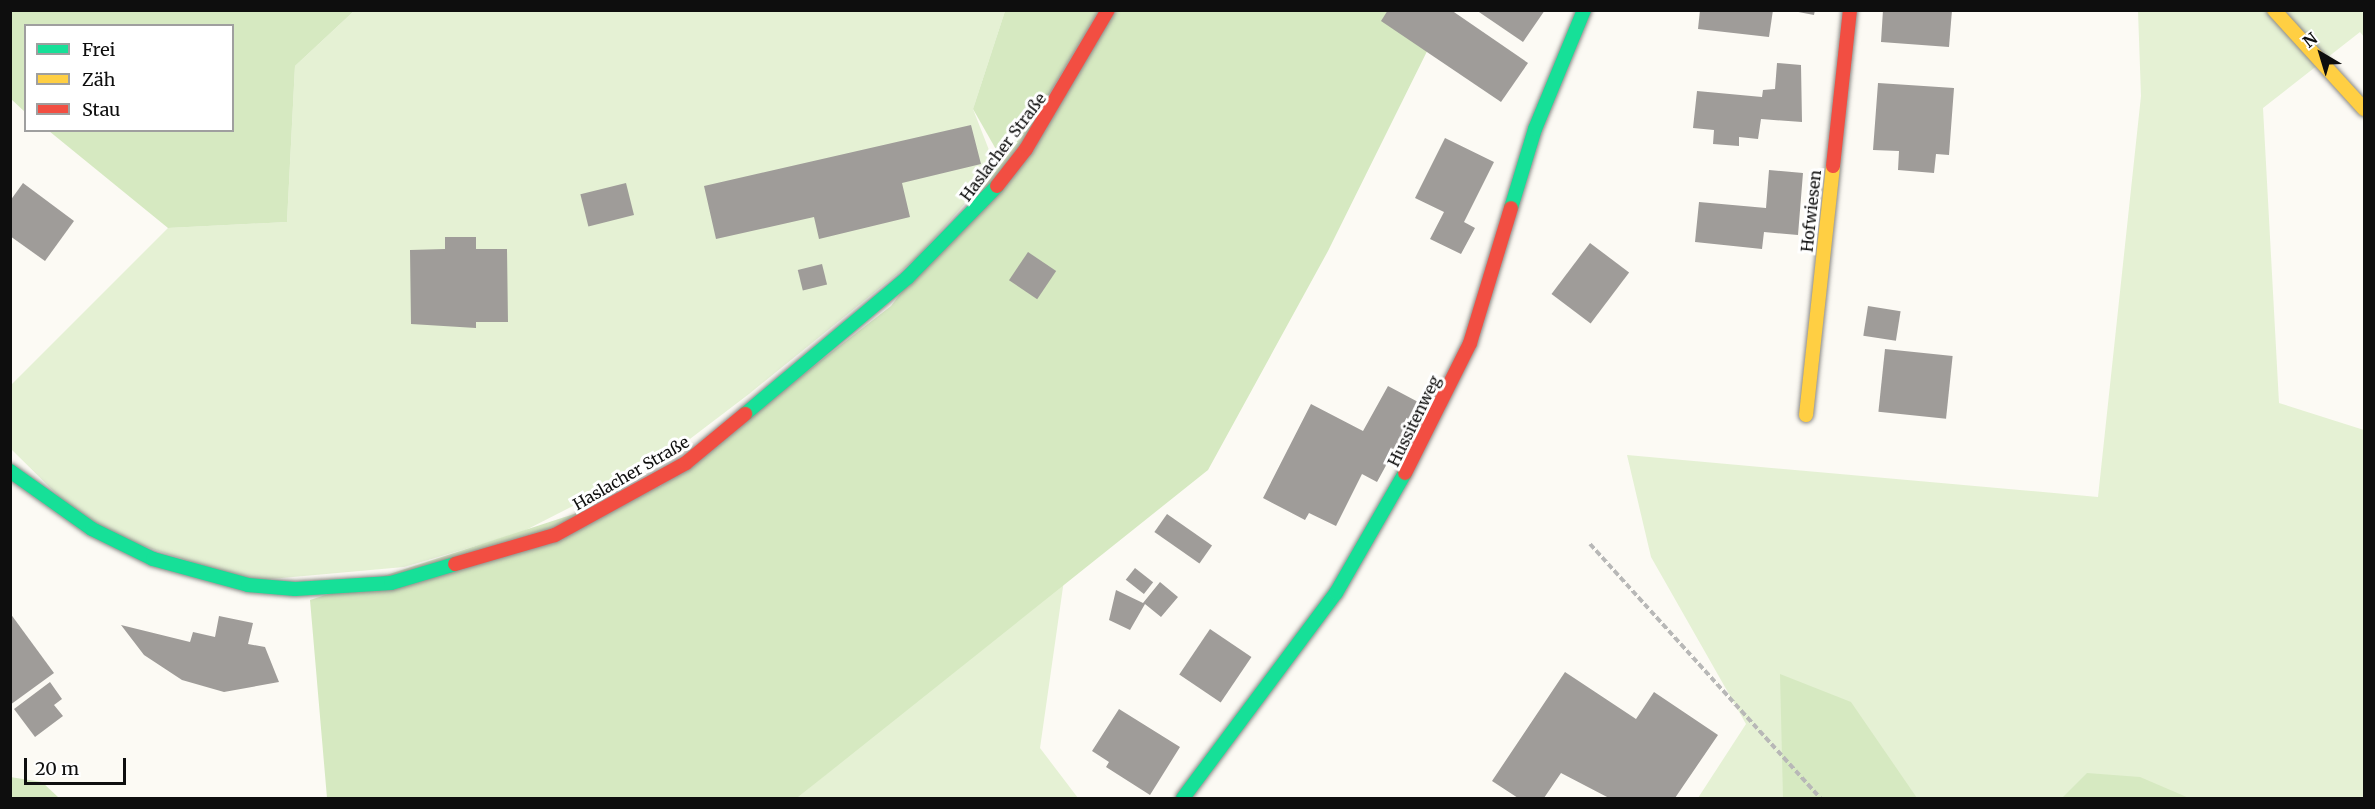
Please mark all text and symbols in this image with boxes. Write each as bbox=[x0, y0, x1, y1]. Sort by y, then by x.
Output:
legend bbox=[24, 24, 234, 132]
north arrow bbox=[2291, 24, 2351, 84]
text: N bbox=[2299, 28, 2321, 52]
text: Frei bbox=[82, 38, 115, 61]
text: Zäh bbox=[82, 68, 115, 91]
street label: Haslacher Straße bbox=[956, 89, 1050, 205]
text: Stau bbox=[82, 98, 120, 121]
street label: Hofwiesen bbox=[1797, 169, 1825, 253]
street label: Hussitenweg bbox=[1384, 372, 1444, 470]
street label: Haslacher Straße bbox=[570, 432, 692, 514]
scale bar bbox=[27, 746, 129, 784]
text: 20 m bbox=[35, 757, 79, 780]

